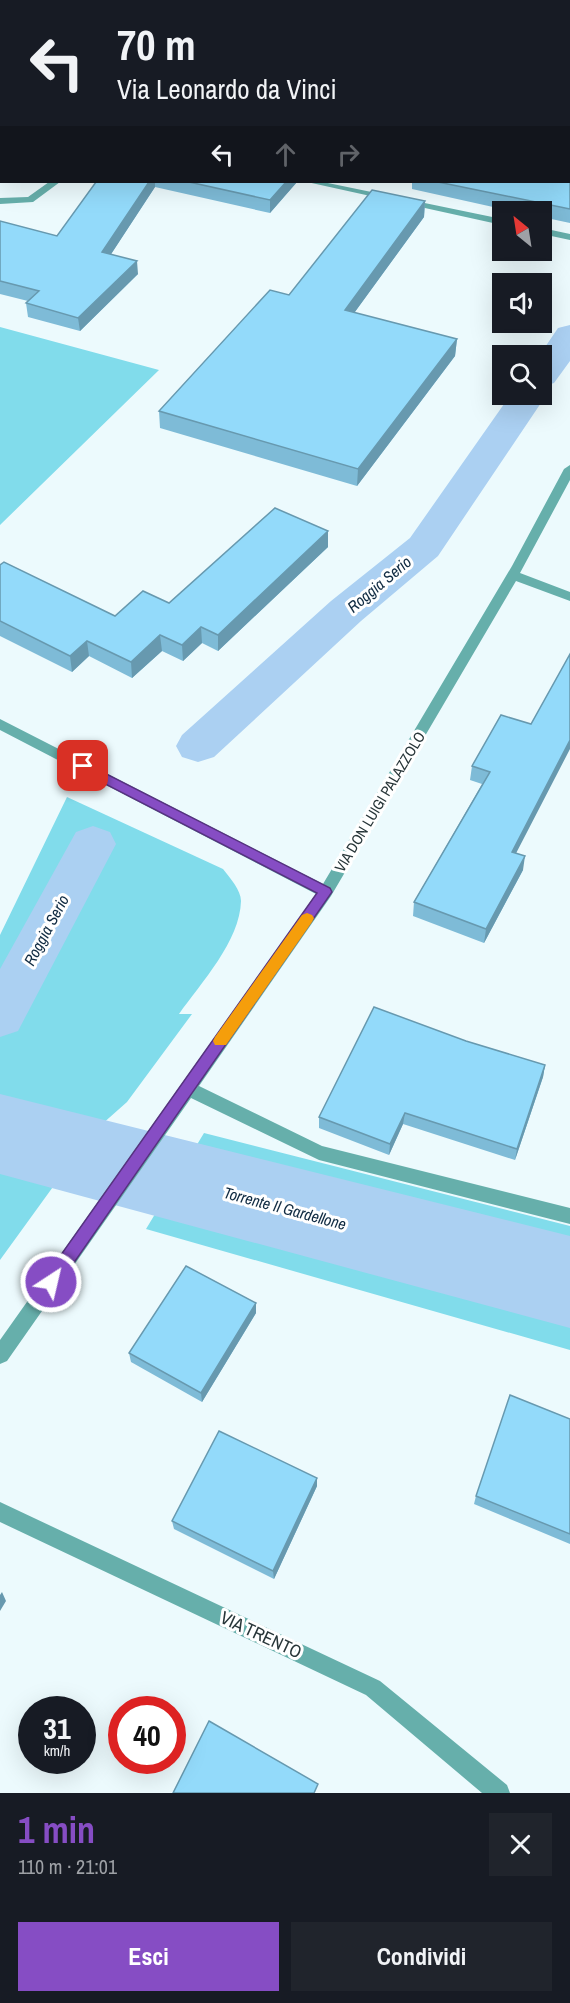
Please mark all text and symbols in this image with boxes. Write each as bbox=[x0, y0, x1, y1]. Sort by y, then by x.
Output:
text: 70 m bbox=[117, 17, 196, 73]
icon: left bbox=[18, 24, 96, 102]
text: Via Leonardo da Vinci bbox=[117, 71, 337, 107]
icon: left bbox=[206, 138, 239, 171]
icon: ahead bbox=[269, 138, 302, 171]
icon: right bbox=[332, 138, 365, 171]
north arrow bbox=[492, 201, 552, 261]
map controls bbox=[492, 201, 552, 405]
button: sound bbox=[492, 273, 552, 333]
button: search bbox=[492, 345, 552, 405]
water label: Roggia Serio bbox=[342, 551, 416, 617]
street label: VIA DON LUIGI PALAZZOLO bbox=[329, 728, 430, 876]
pin bbox=[57, 740, 108, 791]
icon: arrive bbox=[66, 749, 99, 782]
water label: Roggia Serio bbox=[18, 891, 74, 969]
water label: Torrente Il Gardellone bbox=[221, 1181, 349, 1235]
position arrow bbox=[19, 1250, 83, 1314]
street label: VIA TRENTO bbox=[216, 1605, 306, 1664]
speed limit sign: 40 bbox=[108, 1696, 186, 1774]
text: 31 bbox=[43, 1708, 71, 1748]
text: km/h bbox=[44, 1740, 70, 1761]
text: 1 min bbox=[18, 1806, 95, 1854]
button: close bbox=[489, 1813, 552, 1876]
text: 110 m · 21:01 bbox=[18, 1853, 117, 1880]
button: Esci bbox=[18, 1922, 279, 1991]
button: Condividi bbox=[291, 1922, 552, 1991]

